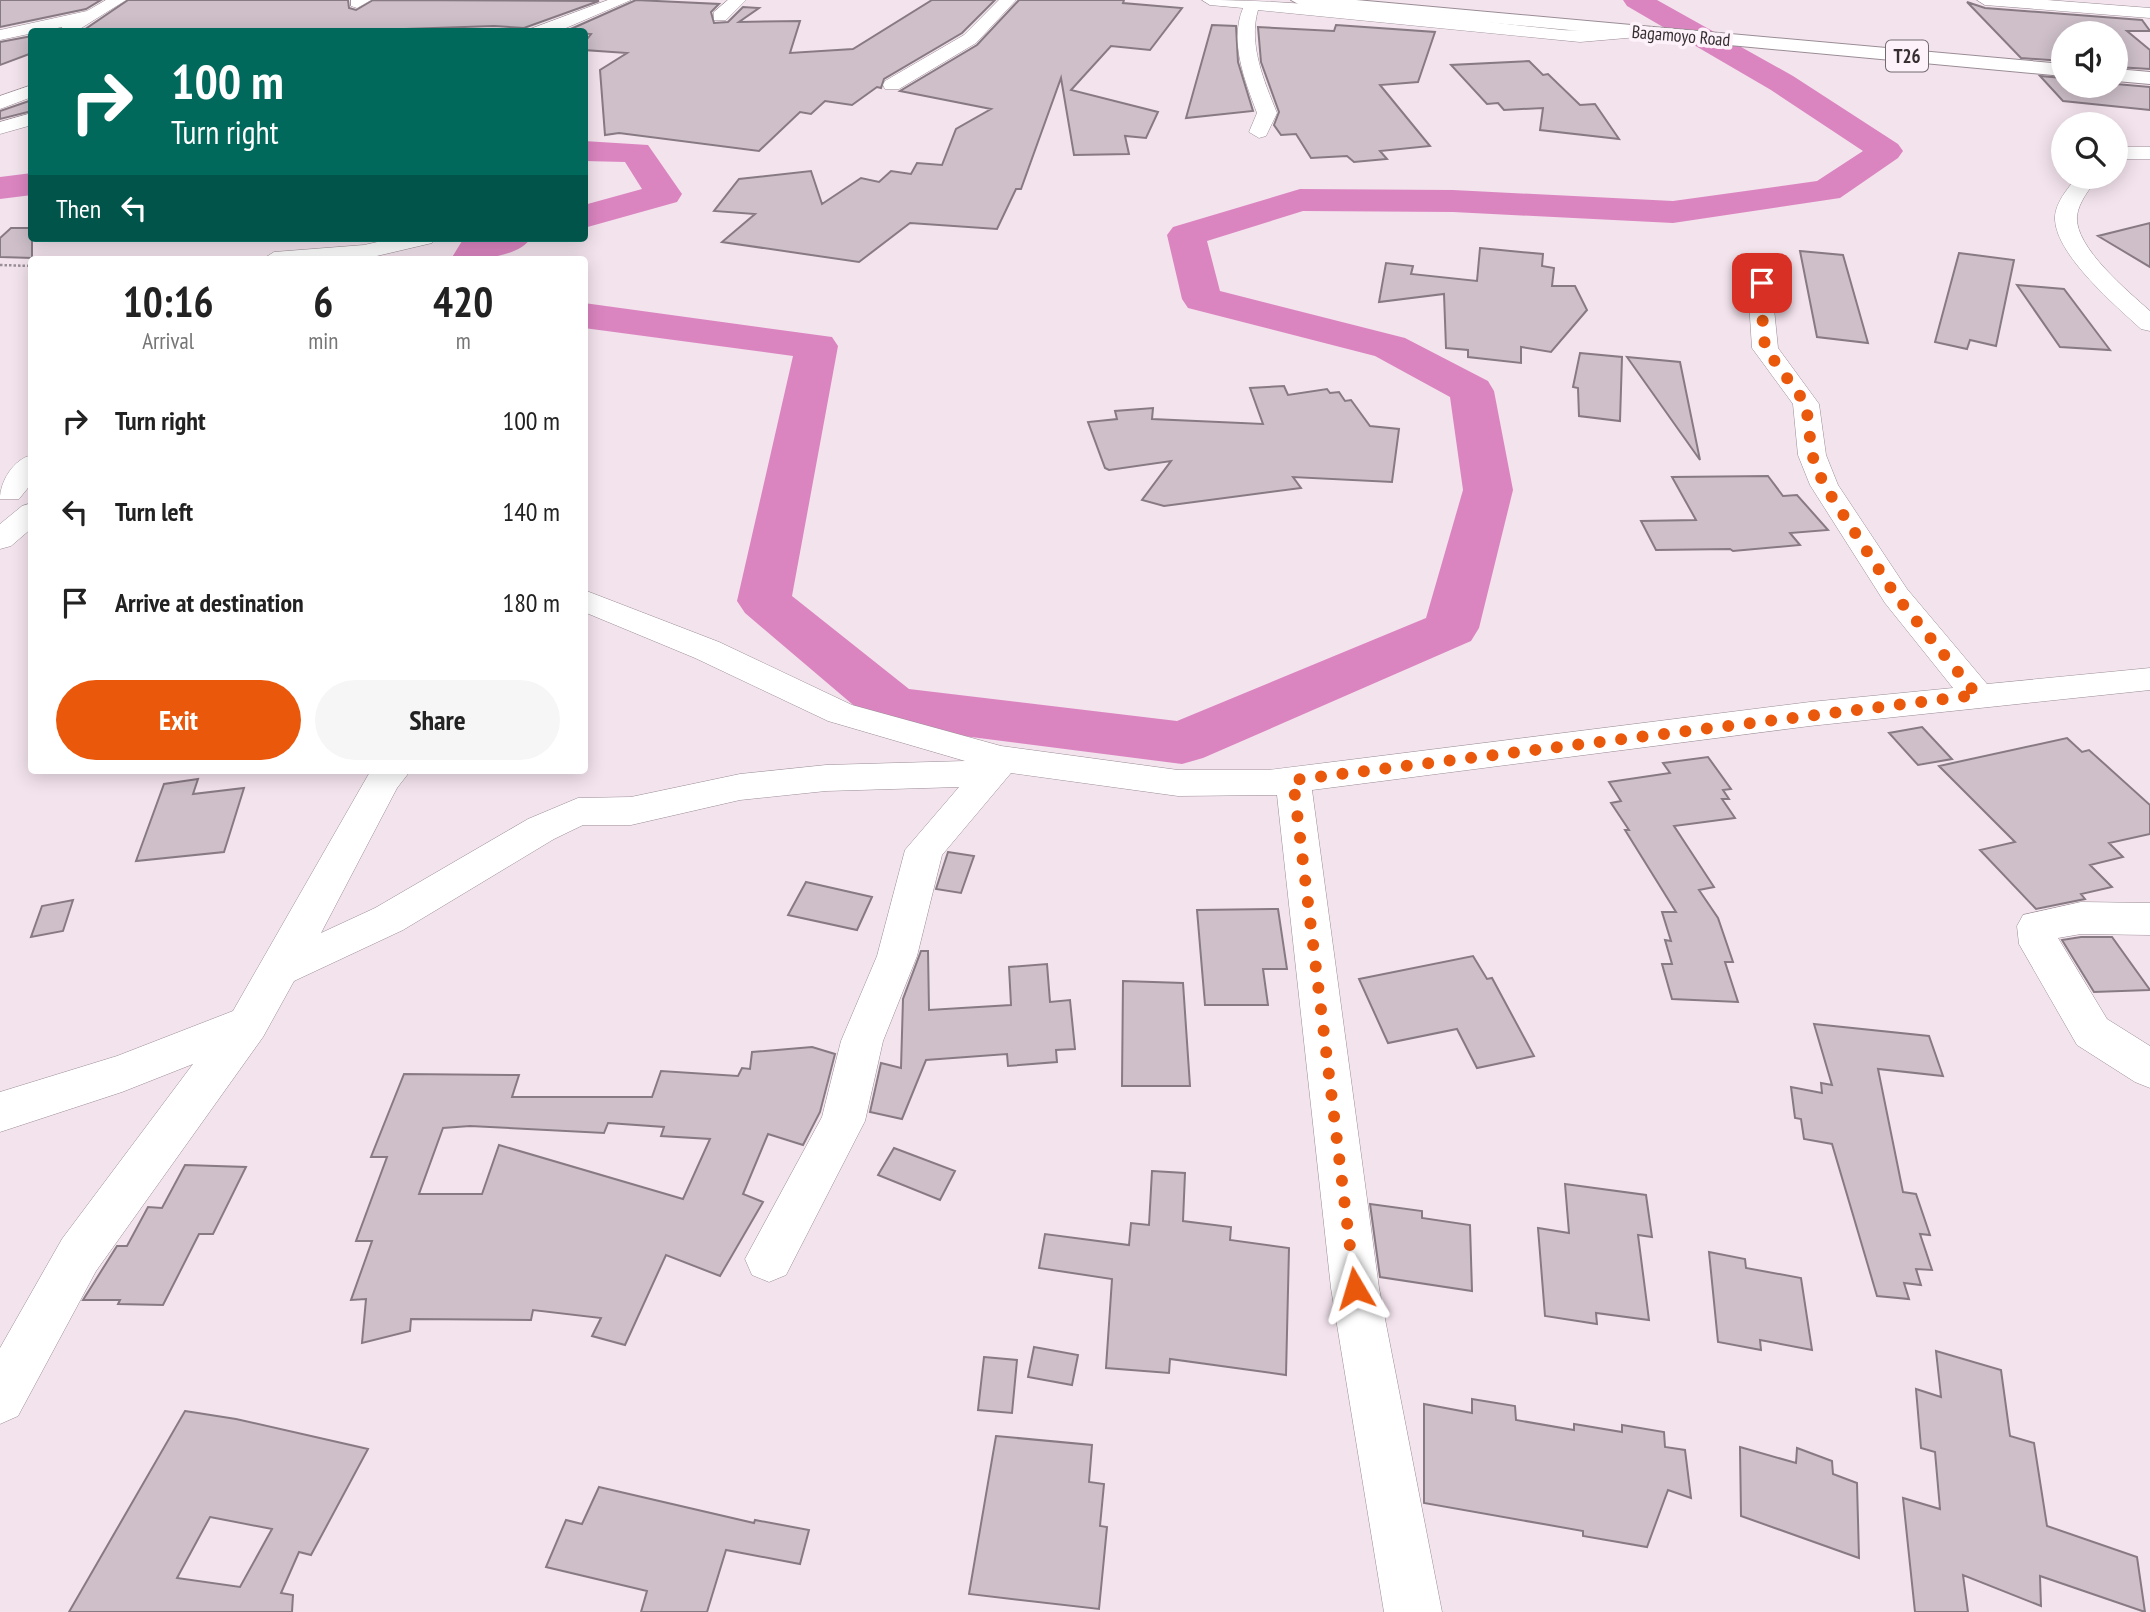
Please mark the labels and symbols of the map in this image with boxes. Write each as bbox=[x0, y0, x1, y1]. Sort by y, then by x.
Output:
street label: Bagamoyo Road bbox=[1631, 20, 1731, 51]
road number: T26 bbox=[1886, 40, 1928, 72]
pin bbox=[1732, 253, 1792, 313]
position arrow bbox=[1318, 1251, 1392, 1325]

